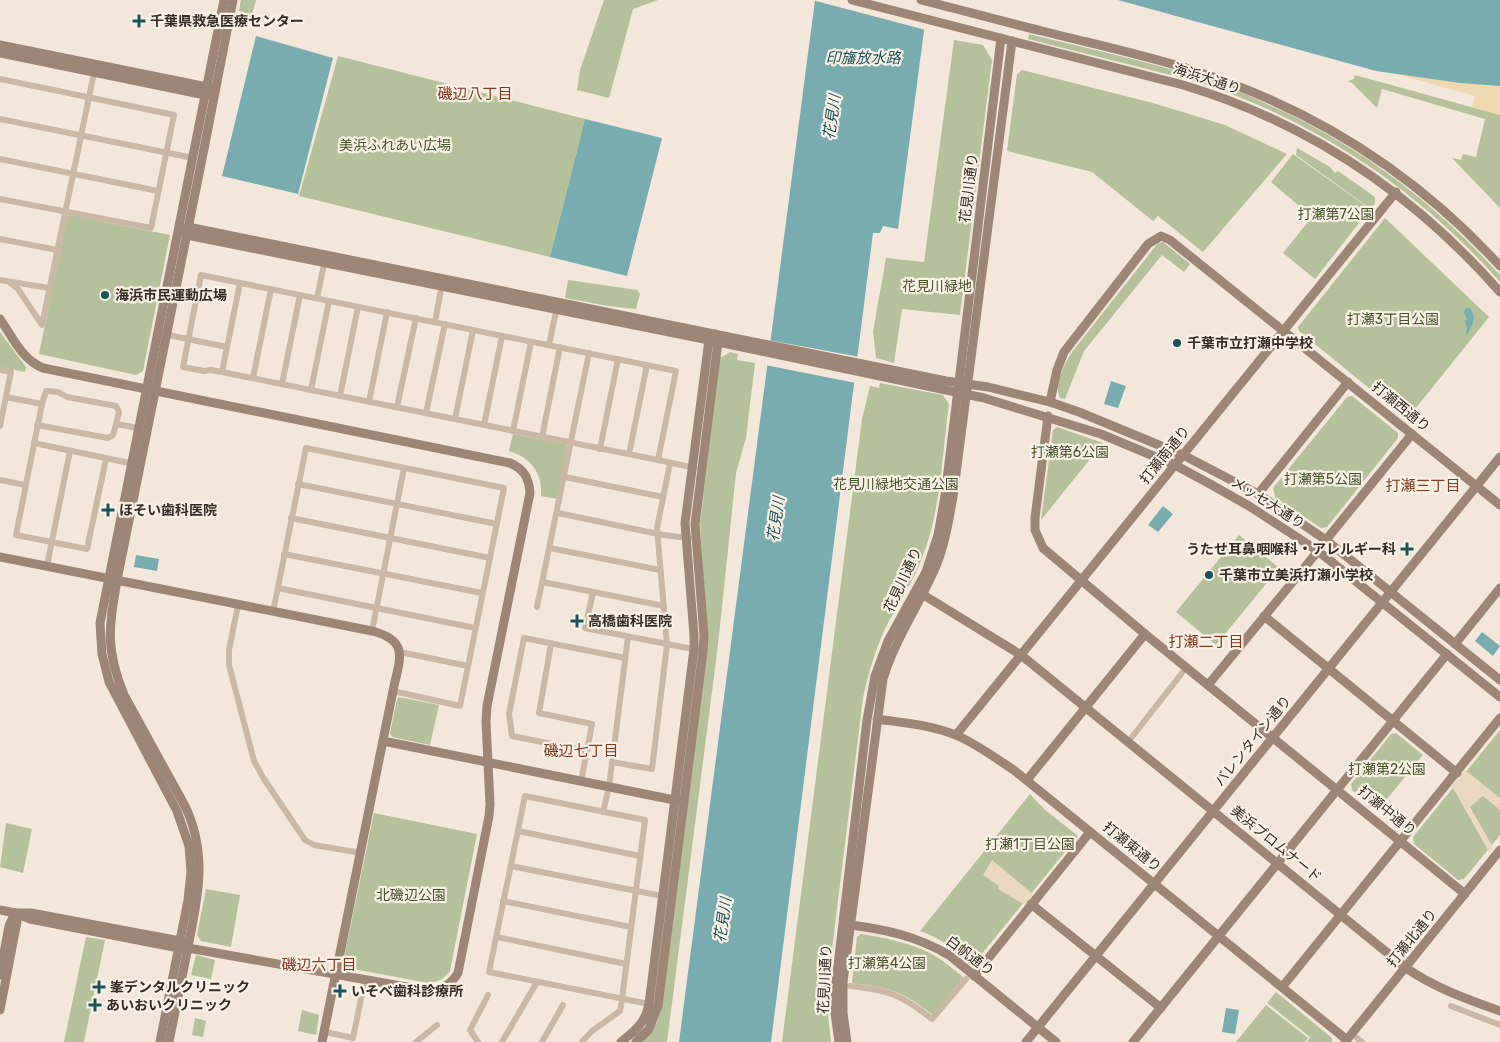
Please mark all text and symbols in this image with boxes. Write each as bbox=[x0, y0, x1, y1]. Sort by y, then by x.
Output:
place label: 千葉県救急医療センター bbox=[150, 13, 304, 30]
marker: 千葉県救急医療センター bbox=[132, 14, 146, 28]
water label: 印旛放水路 bbox=[825, 49, 902, 67]
street label: 海浜大通り bbox=[1171, 60, 1243, 98]
district label: 磯辺八丁目 bbox=[437, 85, 513, 103]
water label: 花見川 bbox=[820, 91, 844, 141]
park label: 美浜ふれあい広場 bbox=[339, 137, 451, 154]
street label: 花見川通り bbox=[956, 152, 982, 224]
park label: 打瀬第7公園 bbox=[1297, 206, 1375, 223]
park label: 花見川緑地 bbox=[902, 278, 972, 295]
place label: 海浜市民運動広場 bbox=[115, 287, 227, 304]
marker: 海浜市民運動広場 bbox=[99, 289, 111, 301]
park label: 打瀬3丁目公園 bbox=[1347, 311, 1439, 328]
place label: 千葉市立打瀬中学校 bbox=[1187, 335, 1313, 352]
marker: 千葉市立打瀬中学校 bbox=[1171, 337, 1183, 349]
street label: 打瀬西通り bbox=[1368, 378, 1434, 436]
street label: 打瀬南通り bbox=[1136, 422, 1194, 488]
park label: 打瀬第6公園 bbox=[1031, 444, 1109, 461]
park label: 打瀬第5公園 bbox=[1284, 471, 1362, 488]
street label: メッセ大通り bbox=[1228, 474, 1308, 532]
park label: 花見川緑地交通公園 bbox=[833, 476, 959, 493]
district label: 打瀬三丁目 bbox=[1385, 477, 1461, 495]
water label: 花見川 bbox=[764, 493, 788, 543]
place label: ほそい歯科医院 bbox=[119, 502, 217, 519]
marker: ほそい歯科医院 bbox=[101, 503, 115, 517]
place label: うたせ耳鼻咽喉科・アレルギー科 bbox=[1186, 541, 1396, 558]
marker: うたせ耳鼻咽喉科・アレルギー科 bbox=[1400, 542, 1414, 556]
street label: 花見川通り bbox=[881, 545, 925, 615]
place label: 千葉市立美浜打瀬小学校 bbox=[1219, 567, 1373, 584]
marker: 千葉市立美浜打瀬小学校 bbox=[1203, 569, 1215, 581]
place label: 高橋歯科医院 bbox=[588, 613, 672, 630]
marker: 高橋歯科医院 bbox=[570, 614, 584, 628]
district label: 打瀬二丁目 bbox=[1168, 633, 1244, 651]
street label: バレンタイン通り bbox=[1211, 692, 1295, 790]
district label: 磯辺七丁目 bbox=[543, 742, 619, 760]
park label: 打瀬第2公園 bbox=[1348, 761, 1426, 778]
street label: 打瀬中通り bbox=[1354, 782, 1420, 840]
street label: 美浜プロムナード bbox=[1227, 802, 1325, 886]
street label: 打瀬東通り bbox=[1099, 818, 1165, 876]
park label: 打瀬1丁目公園 bbox=[985, 836, 1075, 853]
park label: 北磯辺公園 bbox=[376, 887, 446, 904]
water label: 花見川 bbox=[711, 894, 735, 944]
street label: 打瀬北通り bbox=[1383, 905, 1441, 971]
street label: 白帆通り bbox=[943, 932, 997, 980]
street label: 花見川通り bbox=[815, 944, 835, 1014]
park label: 打瀬第4公園 bbox=[848, 955, 926, 972]
district label: 磯辺六丁目 bbox=[281, 956, 357, 974]
place label: 峯デンタルクリニック bbox=[110, 979, 250, 996]
marker: 峯デンタルクリニック bbox=[92, 980, 106, 994]
place label: いそべ歯科診療所 bbox=[351, 983, 463, 1000]
marker: いそべ歯科診療所 bbox=[333, 984, 347, 998]
place label: あいおいクリニック bbox=[106, 997, 232, 1014]
marker: あいおいクリニック bbox=[88, 998, 102, 1012]

